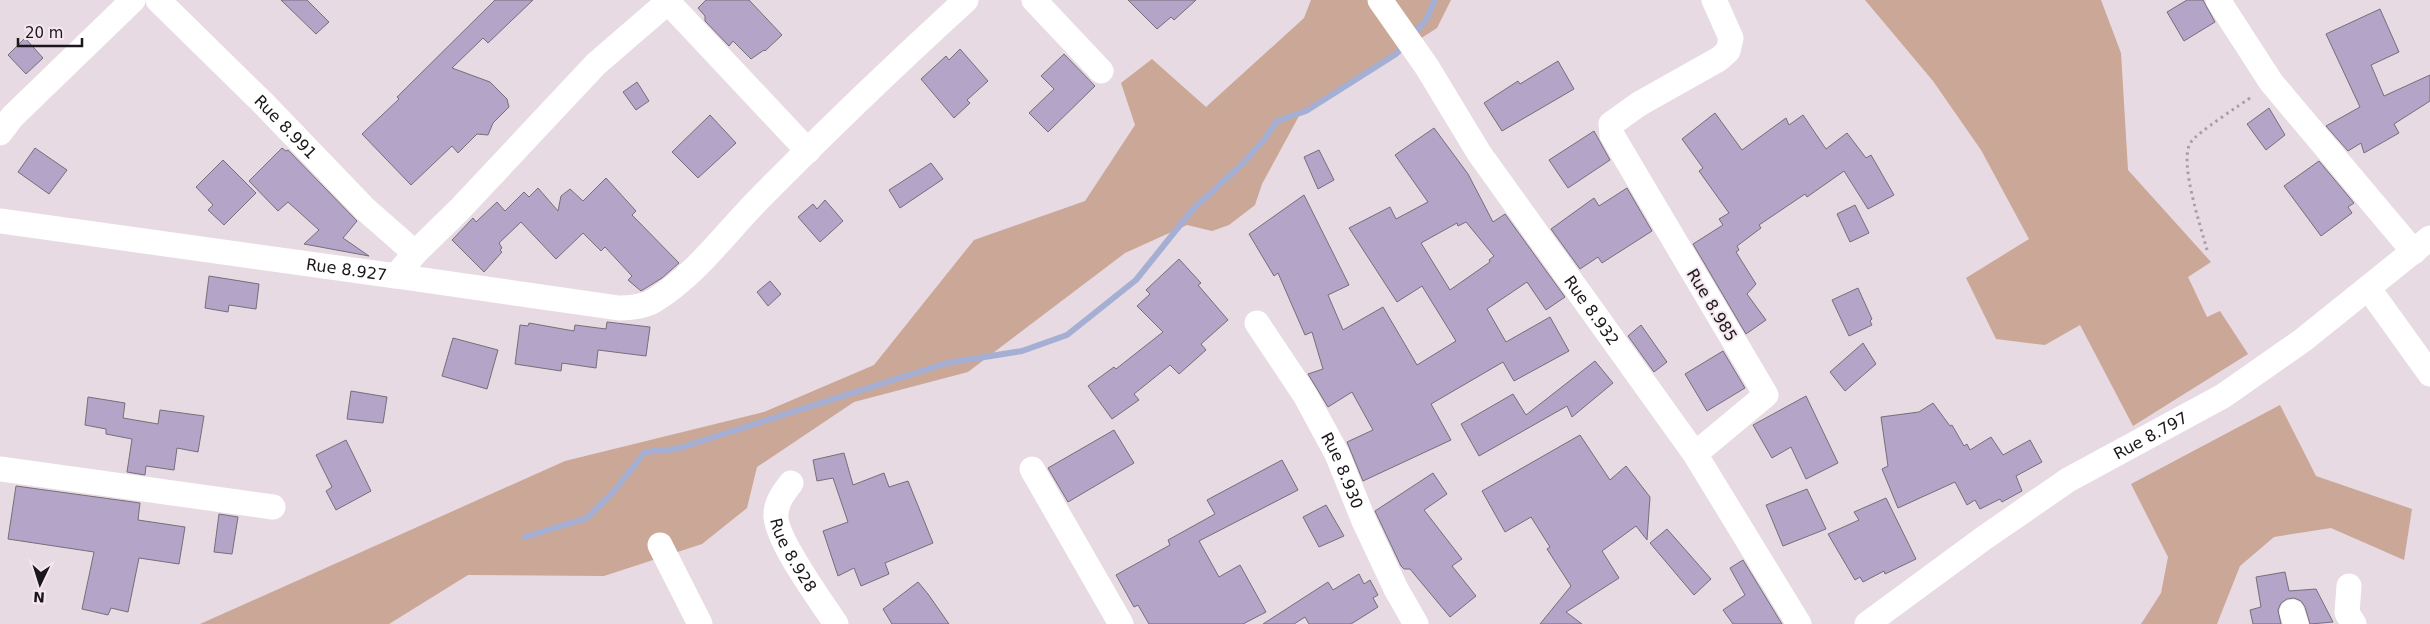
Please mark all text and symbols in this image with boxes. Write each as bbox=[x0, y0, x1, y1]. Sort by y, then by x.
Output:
scale bar bbox=[18, 15, 81, 47]
text: 20 m bbox=[25, 24, 63, 42]
street label: Rue 8.991 bbox=[251, 91, 321, 163]
street label: Rue 8.927 bbox=[305, 254, 388, 284]
street label: Rue 8.985 bbox=[1683, 265, 1741, 345]
street label: Rue 8.932 bbox=[1560, 272, 1623, 349]
street label: Rue 8.797 bbox=[2110, 408, 2191, 463]
street label: Rue 8.930 bbox=[1318, 429, 1367, 511]
street label: Rue 8.928 bbox=[767, 516, 821, 595]
north arrow bbox=[15, 559, 65, 609]
text: N bbox=[33, 589, 45, 605]

